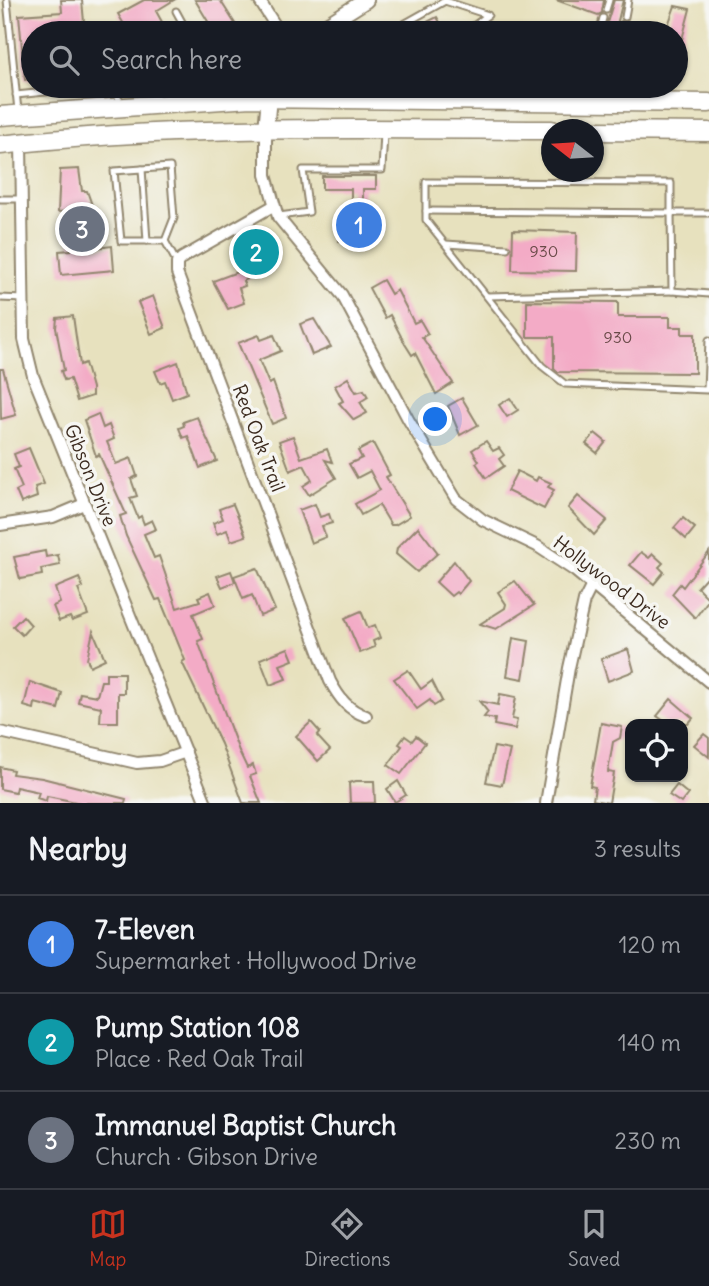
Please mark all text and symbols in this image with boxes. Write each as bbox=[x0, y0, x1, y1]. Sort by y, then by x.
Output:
search box bbox=[21, 21, 688, 98]
icon: search bbox=[45, 41, 83, 79]
text: Search here bbox=[101, 43, 242, 76]
north arrow bbox=[541, 119, 604, 182]
pin: 1 bbox=[336, 199, 382, 251]
pin: 3 bbox=[59, 203, 105, 255]
pin: 2 bbox=[233, 226, 279, 278]
house number: 930 bbox=[530, 241, 558, 261]
house number: 930 bbox=[604, 327, 632, 347]
street label: Red Oak Trail bbox=[228, 381, 290, 495]
your location bbox=[418, 402, 452, 436]
street label: Gibson Drive bbox=[60, 420, 122, 530]
street label: Hollywood Drive bbox=[549, 530, 675, 634]
map controls bbox=[625, 719, 688, 782]
button: locate bbox=[625, 719, 688, 782]
text: Nearby bbox=[28, 830, 128, 868]
text: 3 results bbox=[594, 834, 681, 863]
text: 7-Eleven bbox=[95, 913, 195, 946]
text: 1 bbox=[46, 930, 56, 959]
text: 120 m bbox=[618, 930, 681, 959]
text: Supermarket · Hollywood Drive bbox=[95, 946, 417, 975]
text: Pump Station 108 bbox=[95, 1011, 300, 1044]
text: 2 bbox=[45, 1028, 57, 1057]
text: 140 m bbox=[618, 1028, 681, 1057]
text: Place · Red Oak Trail bbox=[95, 1044, 303, 1073]
text: Immanuel Baptist Church bbox=[95, 1109, 396, 1142]
text: 3 bbox=[44, 1126, 58, 1155]
text: 230 m bbox=[615, 1126, 681, 1155]
text: Church · Gibson Drive bbox=[95, 1142, 318, 1171]
tab: Map bbox=[89, 1205, 127, 1271]
tab: Directions bbox=[305, 1205, 390, 1271]
tab: Saved bbox=[568, 1205, 620, 1271]

